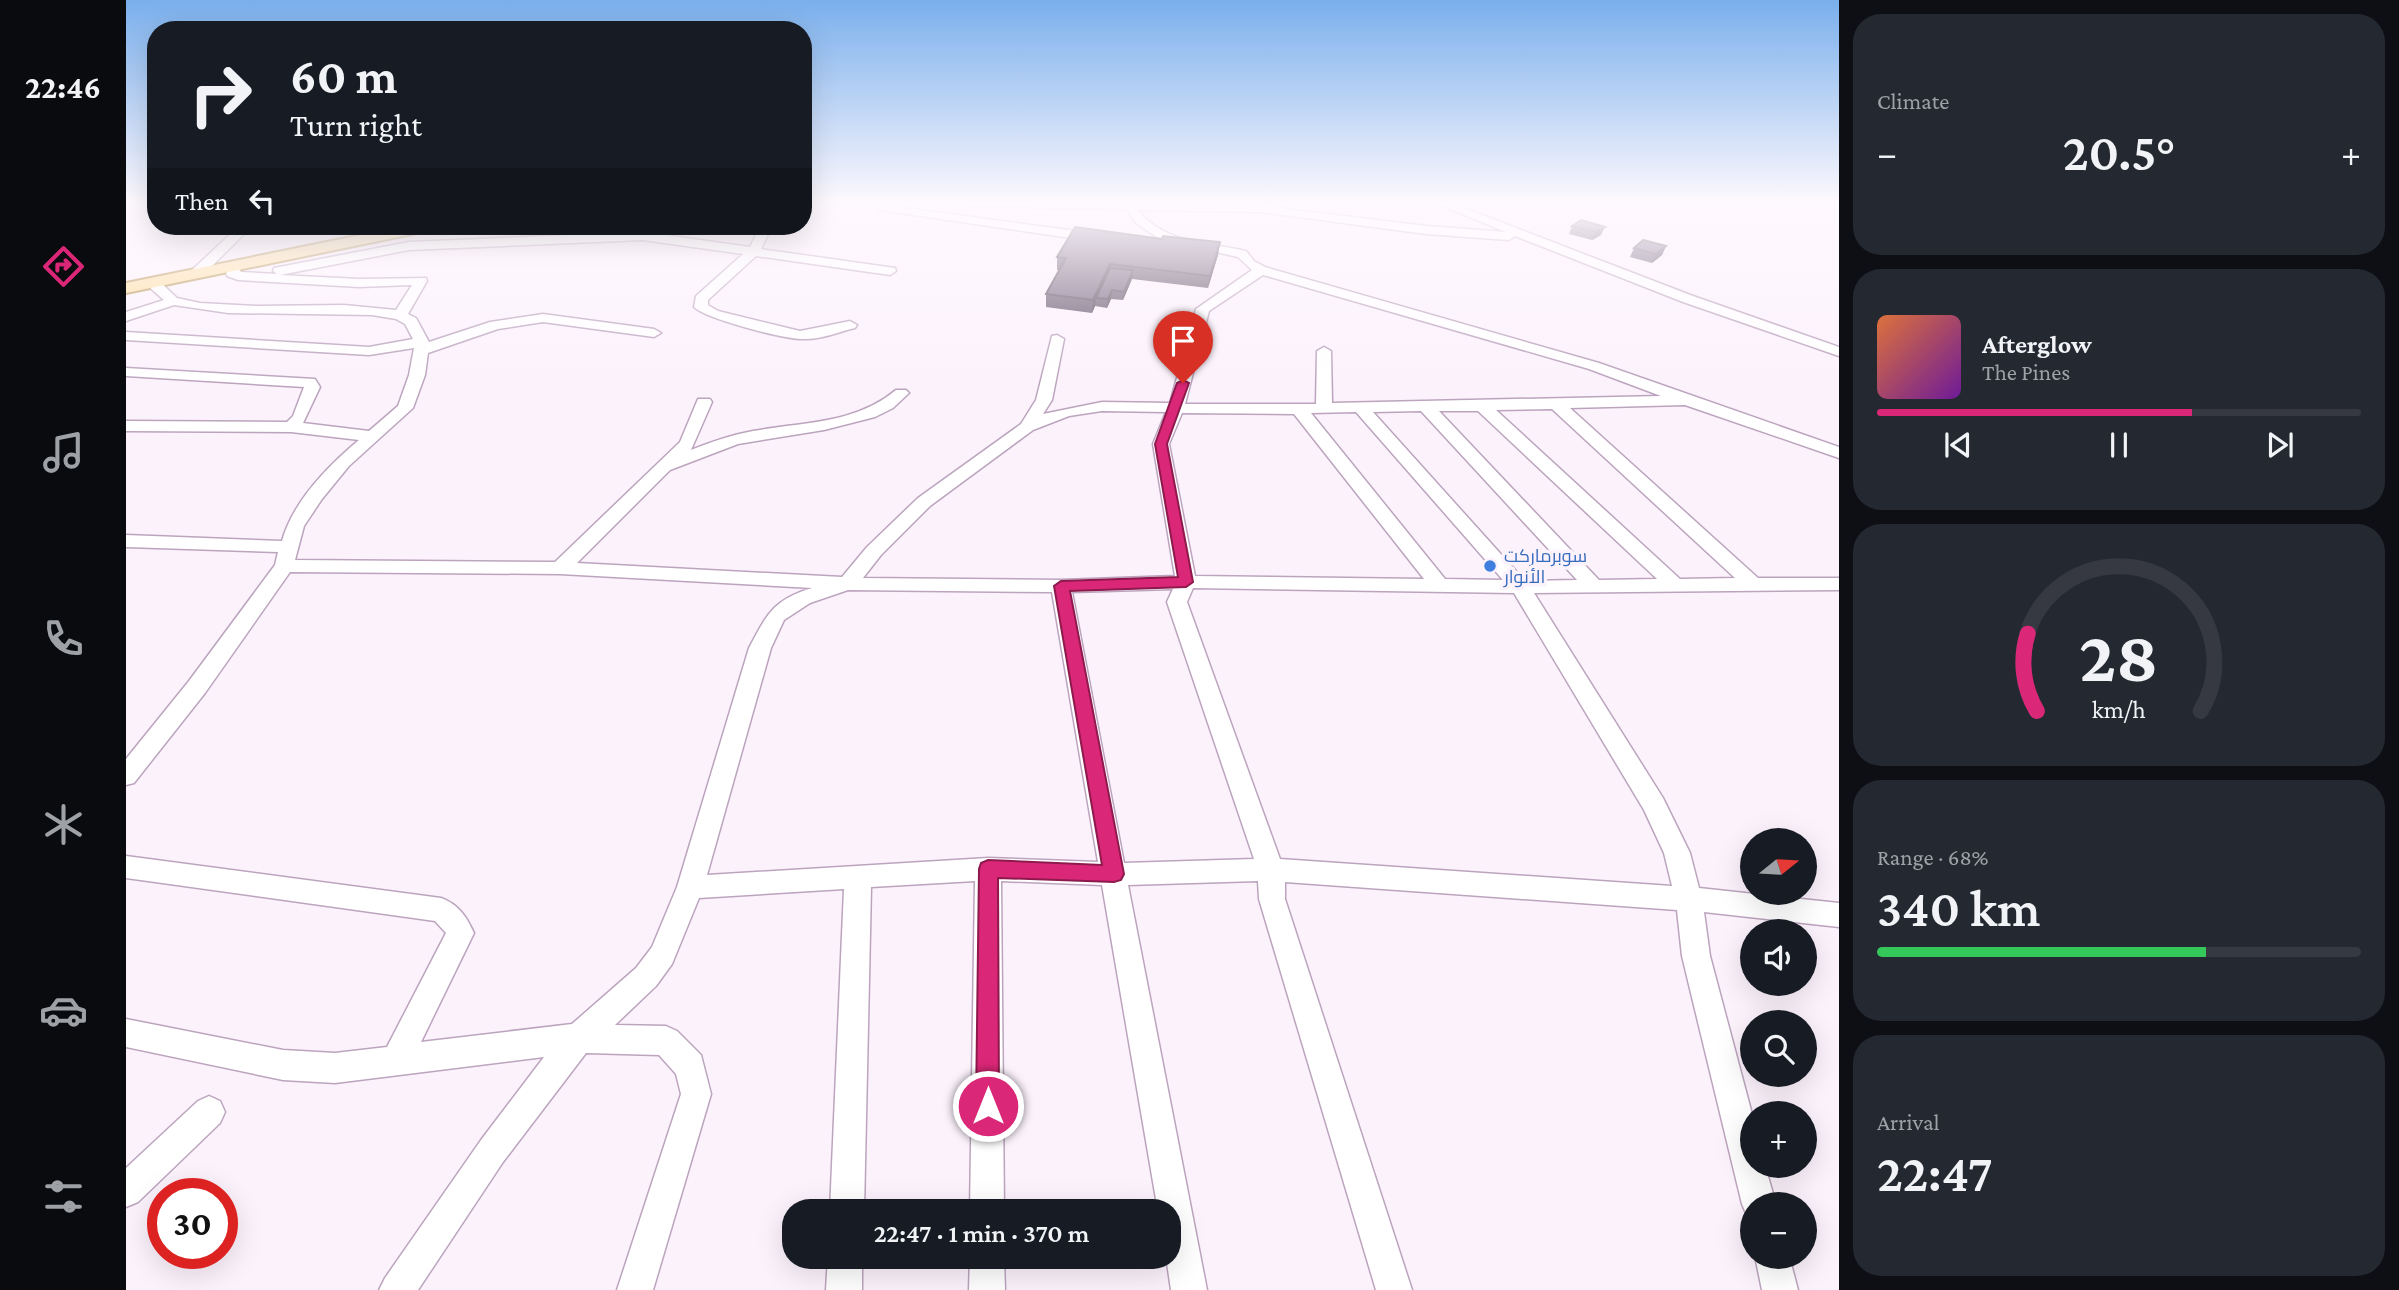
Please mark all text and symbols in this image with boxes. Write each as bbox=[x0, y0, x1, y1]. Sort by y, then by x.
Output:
icon: right bbox=[175, 49, 266, 140]
text: 60 m bbox=[290, 49, 397, 104]
text: 22:46 bbox=[25, 69, 101, 105]
text: Climate bbox=[1877, 88, 1949, 114]
text: Turn right bbox=[290, 107, 422, 143]
text: 20.5° bbox=[2063, 123, 2175, 181]
text: − bbox=[1877, 132, 1897, 174]
text: + bbox=[2341, 132, 2361, 174]
icon: left bbox=[243, 182, 281, 220]
text: Then bbox=[175, 187, 229, 216]
icon: directions bbox=[39, 242, 88, 291]
pin bbox=[1153, 311, 1213, 383]
icon: arrive bbox=[1164, 322, 1202, 360]
text: Afterglow bbox=[1982, 330, 2092, 359]
text: The Pines bbox=[1982, 359, 2070, 385]
icon: previous bbox=[1939, 426, 1977, 464]
icon: pause bbox=[2100, 426, 2138, 464]
icon: next bbox=[2261, 426, 2299, 464]
icon: music bbox=[39, 428, 88, 477]
place label: سوبرماركت الأنوار bbox=[1503, 546, 1587, 588]
marker: سوبرماركت الأنوار bbox=[1482, 558, 1498, 574]
icon: phone bbox=[39, 614, 88, 663]
text: 28 bbox=[2079, 616, 2159, 697]
text: km/h bbox=[2092, 696, 2146, 723]
icon: climate bbox=[39, 800, 88, 849]
north arrow bbox=[1740, 828, 1816, 905]
map controls bbox=[1740, 828, 1817, 1269]
text: Range · 68% bbox=[1877, 844, 1989, 870]
text: 340 km bbox=[1877, 879, 2040, 937]
button: sound bbox=[1740, 919, 1817, 996]
icon: car bbox=[39, 986, 88, 1035]
button: search bbox=[1740, 1010, 1817, 1087]
position arrow bbox=[951, 1069, 1025, 1143]
button: + bbox=[1740, 1101, 1817, 1178]
text: Arrival bbox=[1877, 1109, 1940, 1135]
text: 22:47 bbox=[1877, 1144, 1992, 1202]
icon: filters bbox=[39, 1172, 88, 1221]
speed limit sign: 30 bbox=[147, 1178, 238, 1269]
button: − bbox=[1740, 1192, 1817, 1269]
text: 22:47 · 1 min · 370 m bbox=[874, 1219, 1089, 1248]

